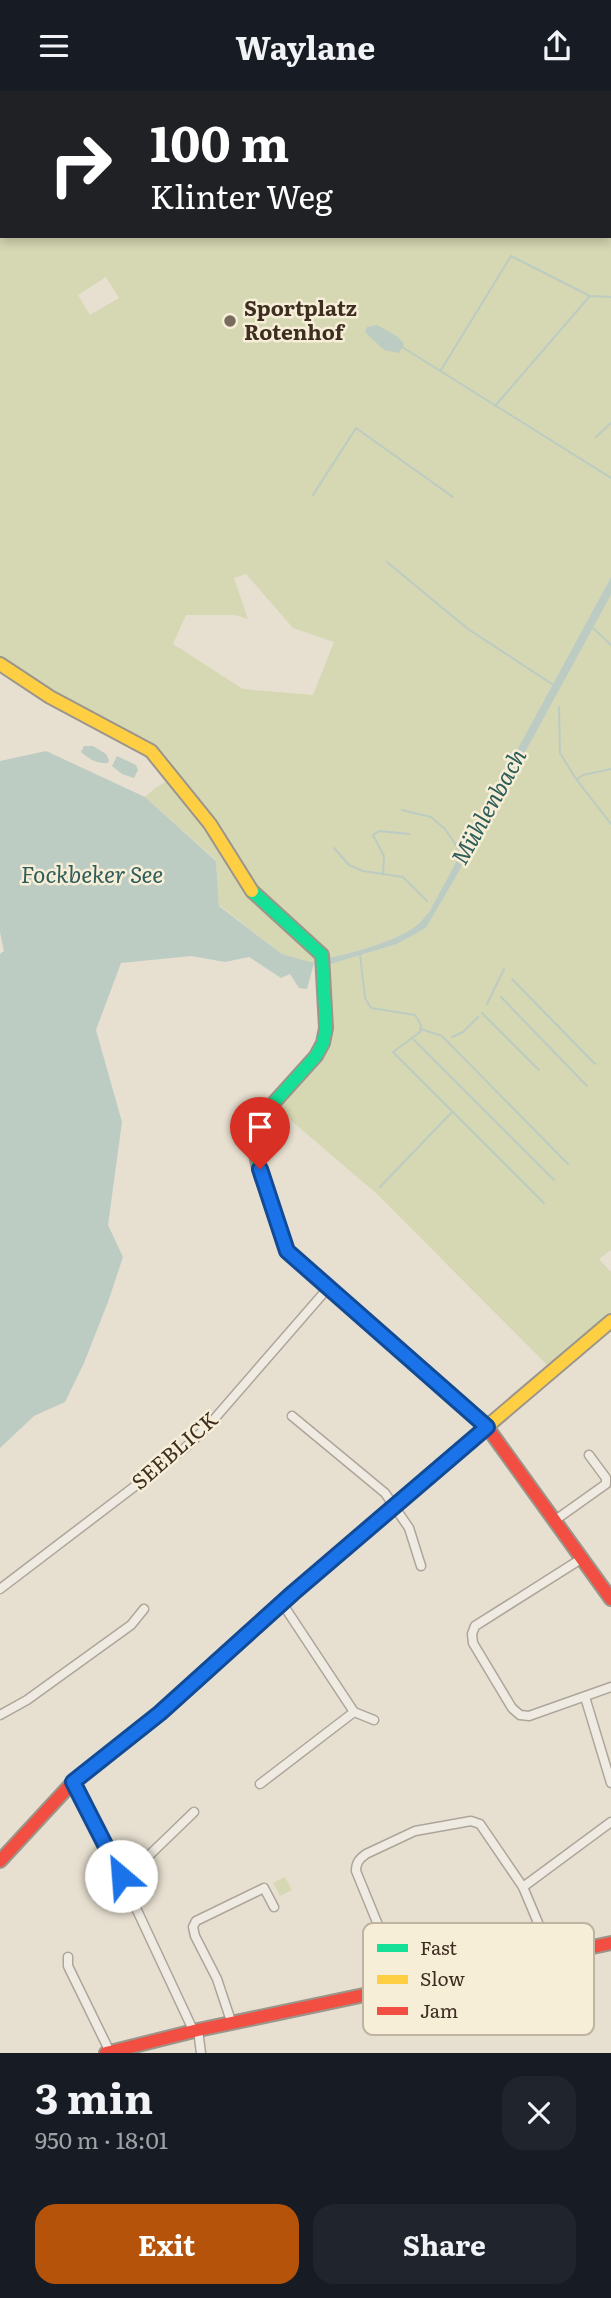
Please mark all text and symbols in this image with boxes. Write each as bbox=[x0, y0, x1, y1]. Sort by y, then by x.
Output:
text: Waylane bbox=[236, 22, 375, 70]
icon: menu bbox=[35, 27, 73, 65]
icon: share bbox=[538, 27, 576, 65]
text: 100 m bbox=[150, 104, 289, 177]
icon: right bbox=[35, 119, 126, 210]
text: Klinter Weg bbox=[150, 171, 333, 219]
place label: Sportplatz Rotenhof bbox=[244, 291, 357, 346]
marker: Sportplatz Rotenhof bbox=[222, 313, 238, 329]
water label: Mühlenbach bbox=[441, 741, 533, 870]
water label: Fockbeker See bbox=[21, 856, 163, 890]
pin bbox=[230, 1097, 290, 1169]
icon: arrive bbox=[241, 1108, 279, 1146]
street label: SEEBLICK bbox=[123, 1403, 224, 1495]
position arrow bbox=[84, 1839, 158, 1913]
legend bbox=[363, 1923, 594, 2035]
text: Fast bbox=[420, 1933, 457, 1961]
text: Slow bbox=[420, 1964, 465, 1992]
text: Jam bbox=[420, 1996, 458, 2024]
text: 3 min bbox=[35, 2065, 153, 2127]
button: close bbox=[502, 2076, 576, 2150]
text: 950 m · 18:01 bbox=[35, 2122, 168, 2156]
button: Exit bbox=[35, 2204, 299, 2284]
button: Share bbox=[313, 2204, 576, 2284]

